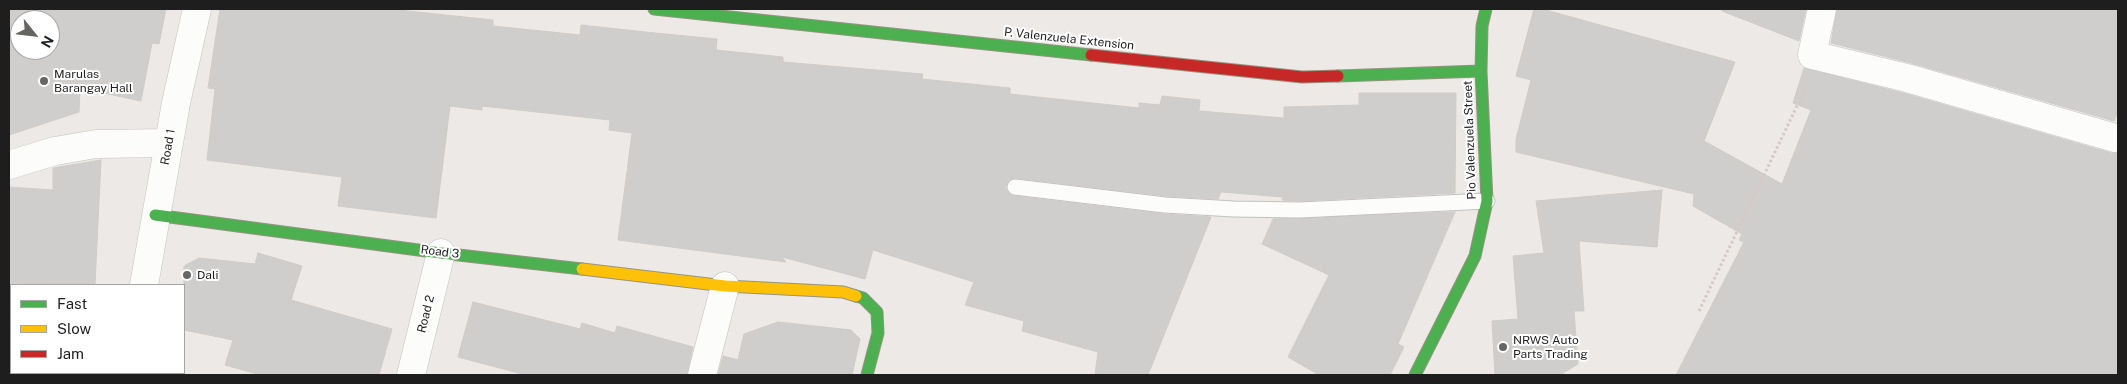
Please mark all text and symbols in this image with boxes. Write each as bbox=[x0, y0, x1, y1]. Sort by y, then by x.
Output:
north arrow bbox=[10, 10, 60, 60]
street label: P. Valenzuela Extension bbox=[1003, 25, 1135, 53]
text: N bbox=[38, 33, 57, 50]
place label: Marulas Barangay Hall bbox=[54, 67, 133, 95]
marker: Marulas Barangay Hall bbox=[38, 75, 50, 87]
street label: Pio Valenzuela Street bbox=[1461, 80, 1479, 200]
street label: Road 1 bbox=[158, 128, 178, 166]
street label: Road 3 bbox=[420, 242, 460, 262]
place label: Dali bbox=[197, 268, 219, 282]
marker: Dali bbox=[181, 269, 193, 281]
legend bbox=[10, 284, 185, 374]
street label: Road 2 bbox=[414, 294, 438, 334]
text: Fast bbox=[57, 295, 87, 312]
text: Slow bbox=[57, 320, 91, 337]
place label: NRWS Auto Parts Trading bbox=[1513, 333, 1588, 361]
marker: NRWS Auto Parts Trading bbox=[1497, 341, 1509, 353]
text: Jam bbox=[57, 345, 84, 362]

